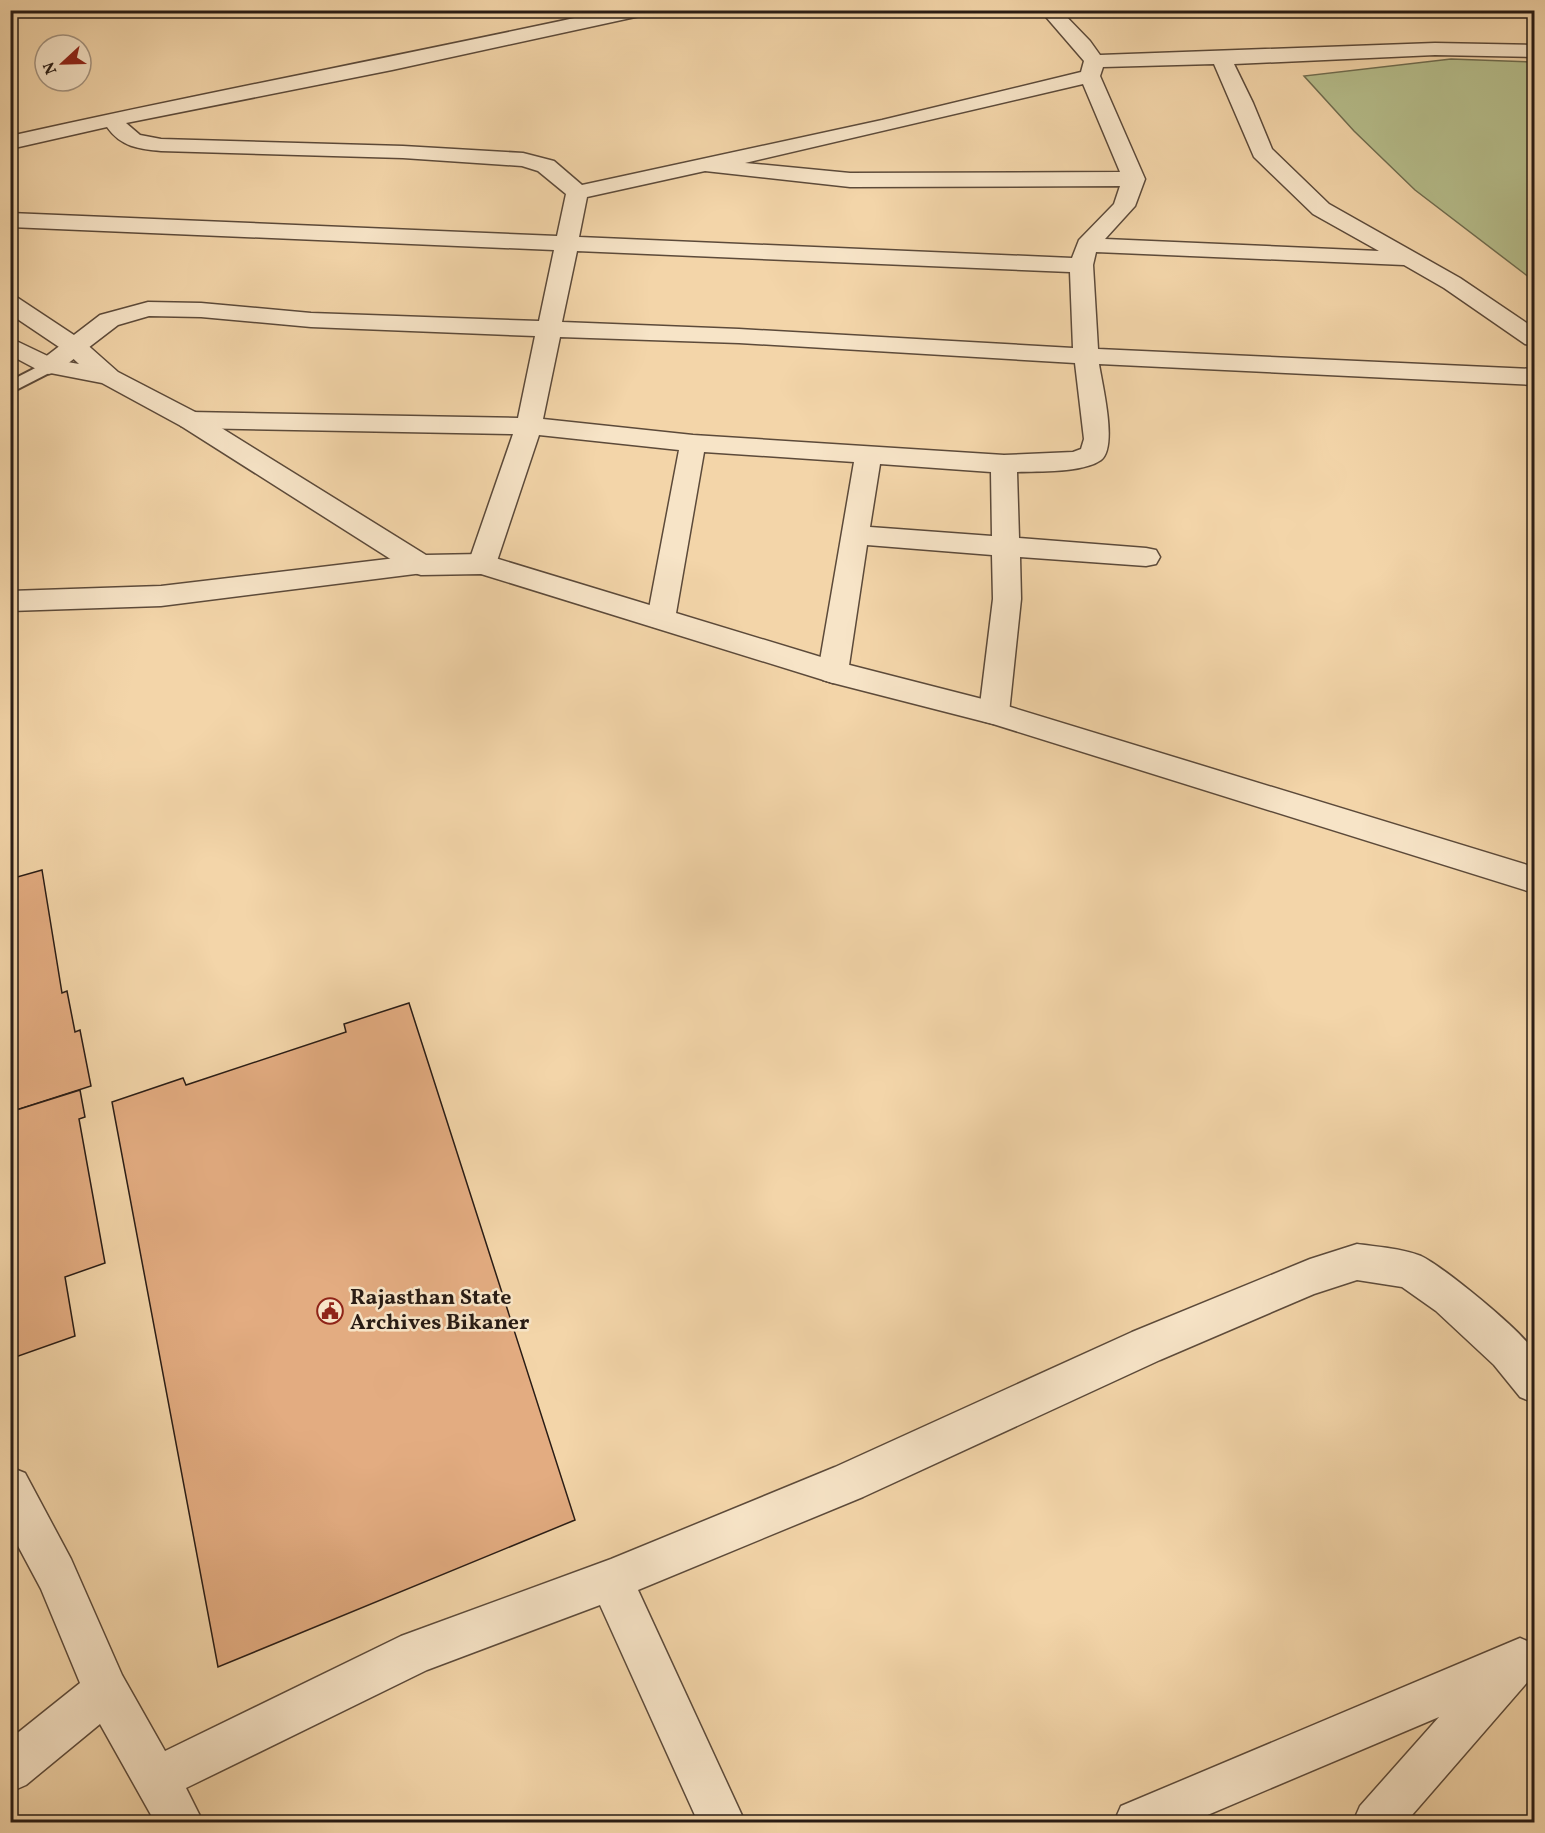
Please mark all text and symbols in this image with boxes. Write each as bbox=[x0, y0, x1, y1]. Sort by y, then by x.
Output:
north arrow bbox=[33, 33, 93, 93]
text: N bbox=[38, 58, 63, 77]
place label: Rajasthan State Archives Bikaner bbox=[350, 1283, 530, 1339]
public building icon: Rajasthan State Archives Bikaner bbox=[315, 1296, 345, 1326]

